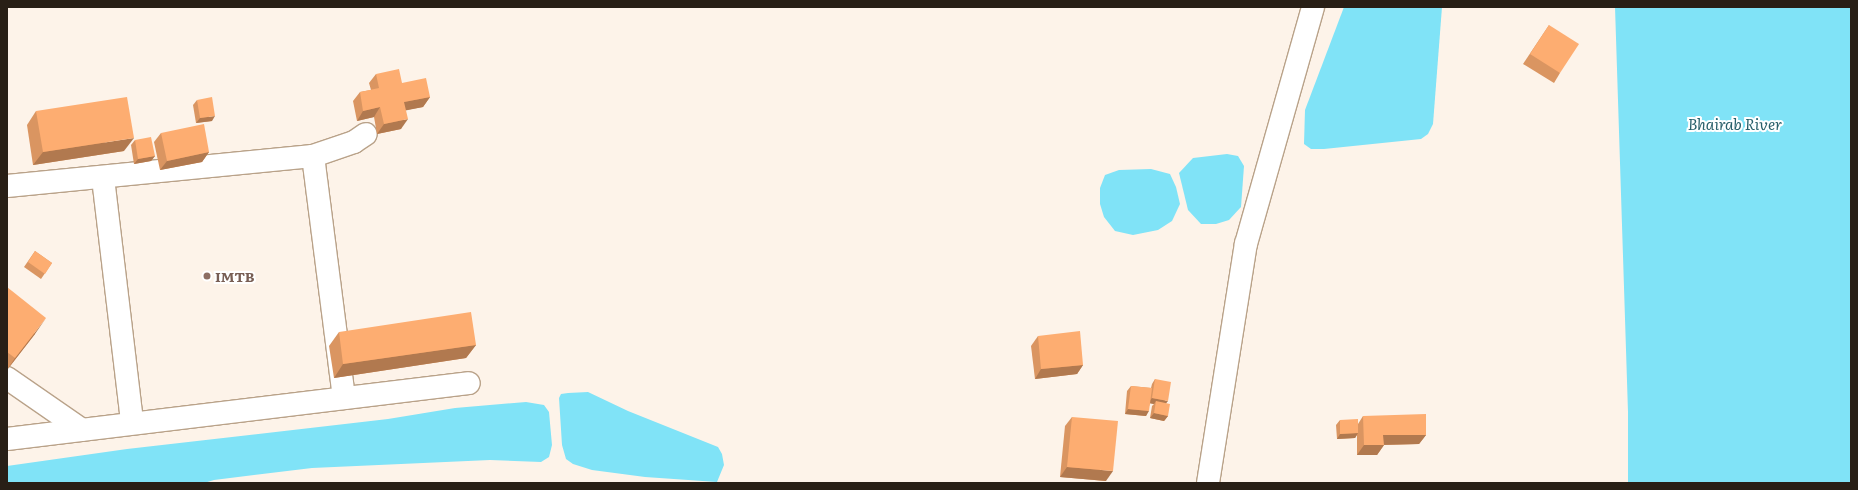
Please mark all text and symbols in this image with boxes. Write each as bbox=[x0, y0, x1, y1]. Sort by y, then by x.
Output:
water label: Bhairab River bbox=[1688, 115, 1782, 133]
place label: IMTB bbox=[215, 268, 255, 284]
marker: IMTB bbox=[202, 271, 212, 281]

